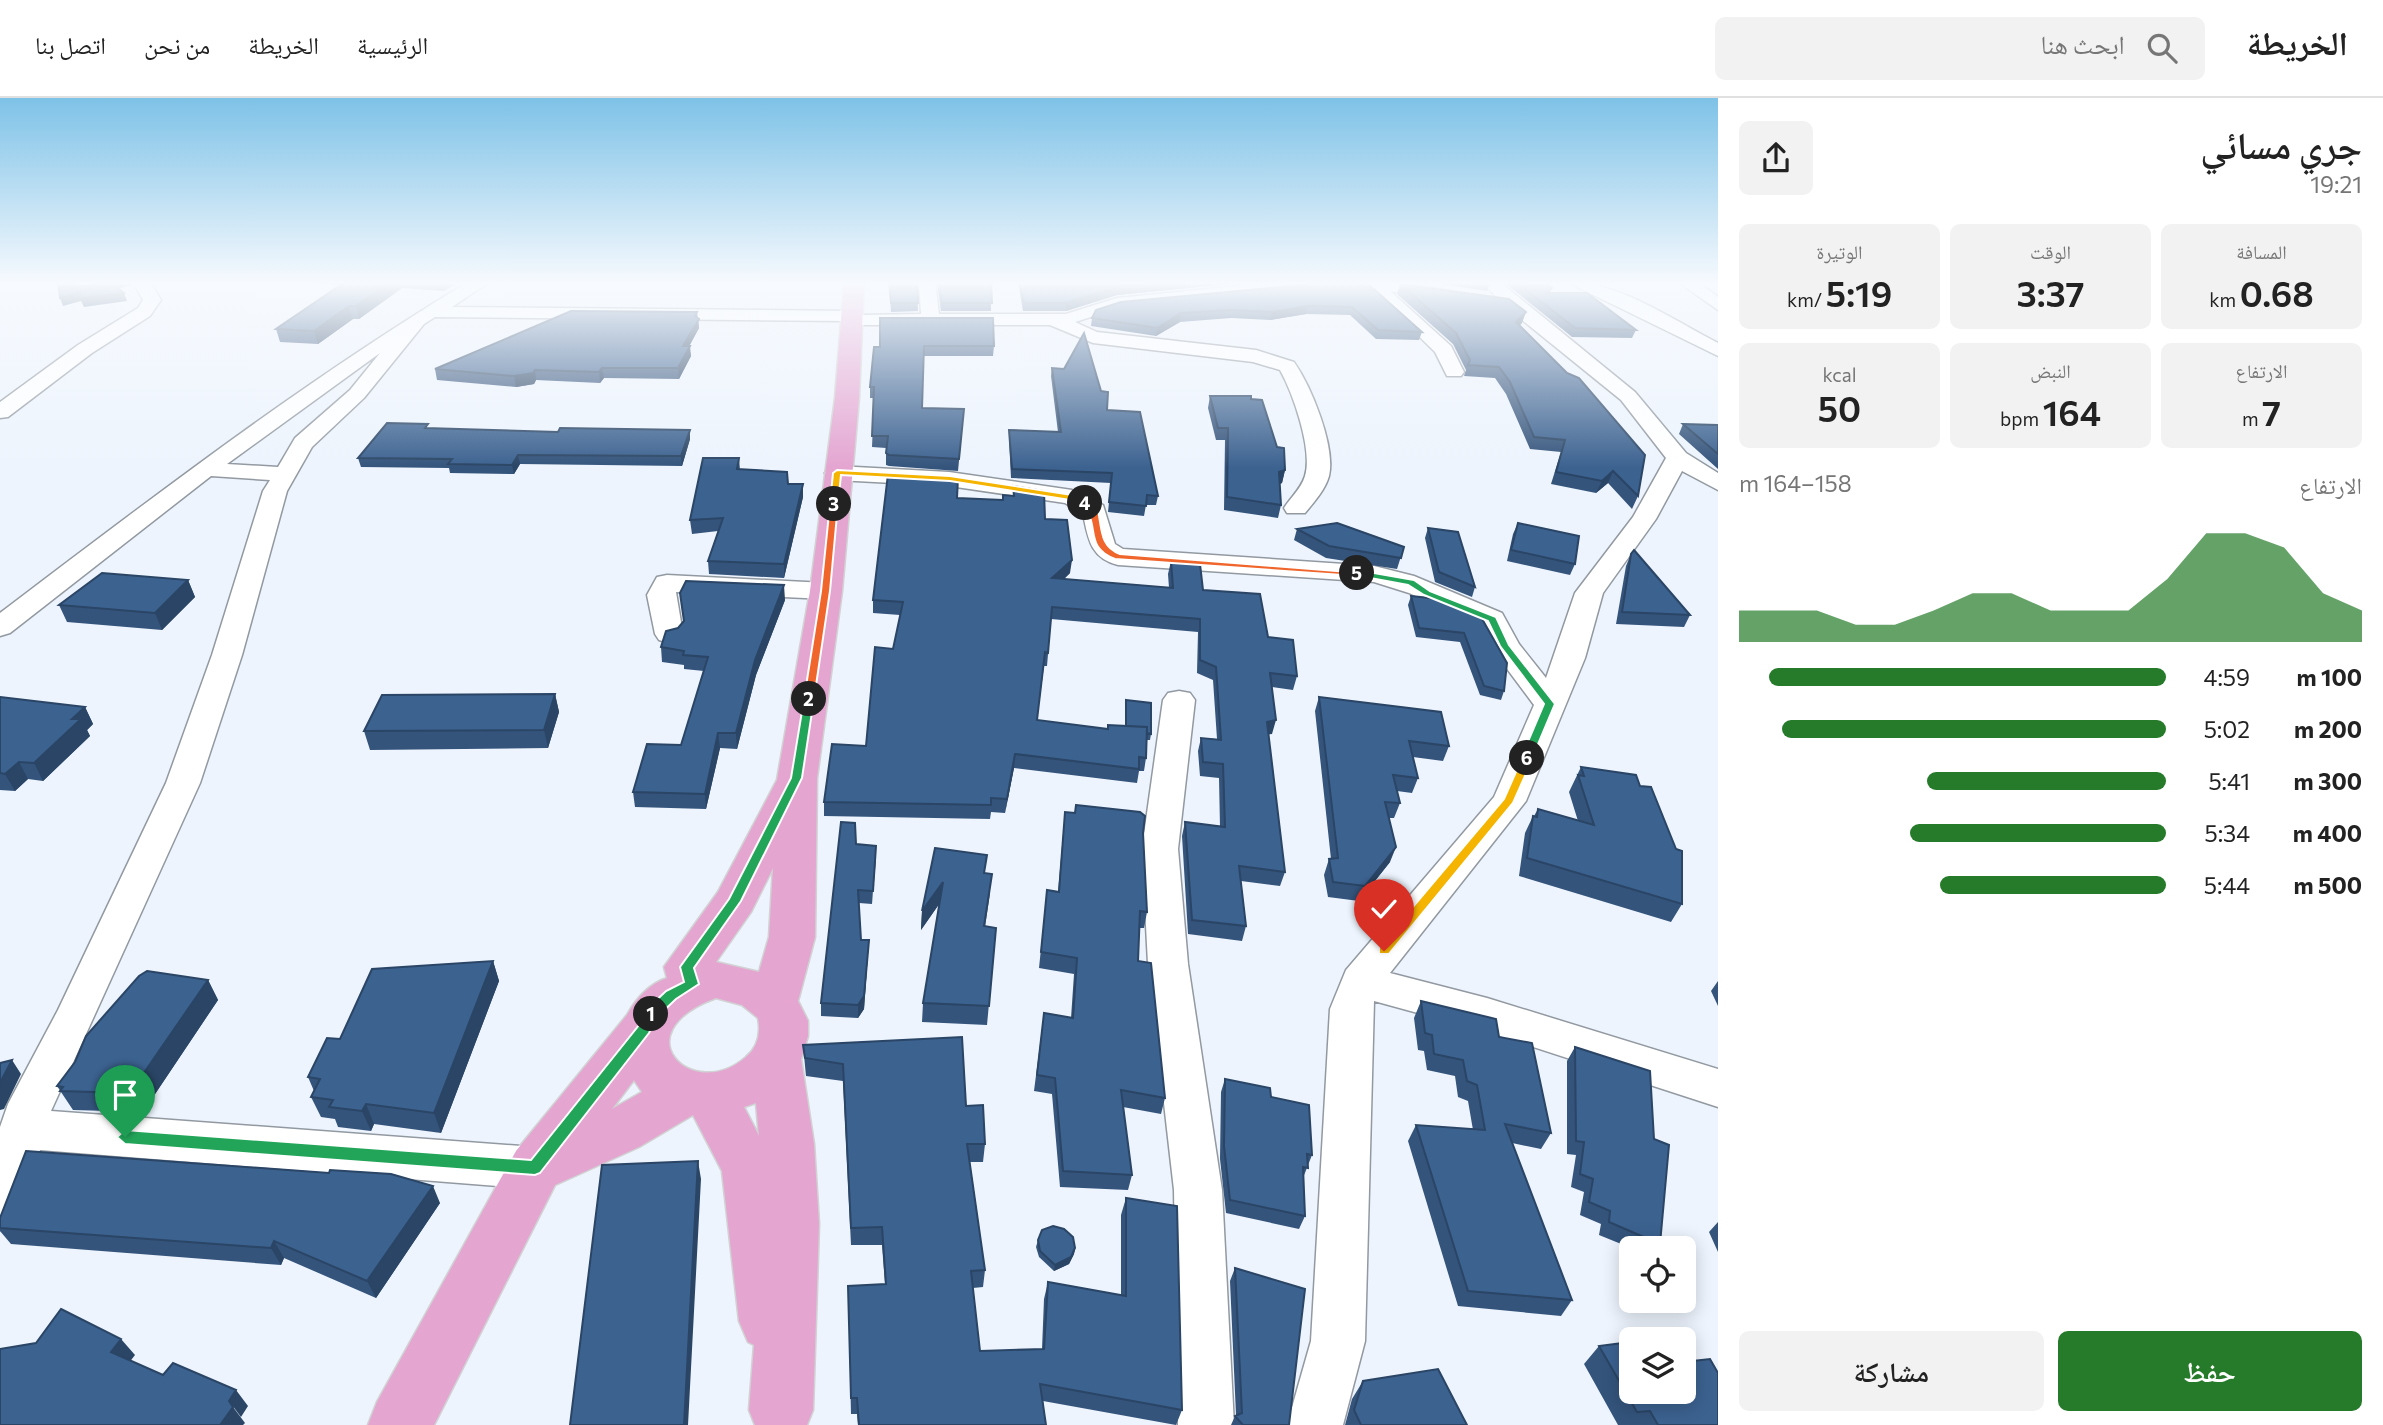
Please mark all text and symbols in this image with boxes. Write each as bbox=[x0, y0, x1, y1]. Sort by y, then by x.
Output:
search box bbox=[1715, 17, 2205, 80]
text: الخريطة bbox=[2247, 21, 2348, 62]
text: ابحث هنا bbox=[2040, 28, 2125, 59]
icon: search bbox=[2143, 29, 2181, 67]
text: اتصل بنا bbox=[35, 30, 106, 59]
text: من نحن bbox=[144, 30, 210, 59]
text: الخريطة bbox=[248, 30, 319, 59]
text: الرئيسية bbox=[357, 30, 428, 59]
text: جري مسائي bbox=[2200, 120, 2362, 167]
button: share bbox=[1739, 121, 1813, 195]
text: 19:21 bbox=[2310, 170, 2362, 198]
text: الوتيرة bbox=[1816, 240, 1863, 263]
text: الوقت bbox=[2030, 240, 2071, 263]
text: المسافة bbox=[2236, 240, 2287, 263]
text: 5:19 bbox=[1826, 271, 1892, 314]
text: 3:37 bbox=[2016, 271, 2085, 314]
text: 0.68 bbox=[2240, 271, 2314, 314]
text: /km bbox=[1787, 288, 1826, 311]
text: km bbox=[2209, 288, 2240, 311]
text: النبض bbox=[2030, 359, 2071, 382]
text: الارتفاع bbox=[2236, 359, 2287, 382]
text: kcal bbox=[1822, 363, 1857, 386]
text: 50 bbox=[1818, 386, 1861, 429]
text: 164 bbox=[2043, 390, 2101, 433]
text: 7 bbox=[2262, 390, 2281, 433]
text: bpm bbox=[2000, 407, 2043, 430]
text: m bbox=[2242, 407, 2262, 430]
text: 158–164 m bbox=[1739, 469, 1852, 497]
text: الارتفاع bbox=[2299, 471, 2362, 499]
pin: 3 bbox=[816, 486, 852, 522]
pin: 4 bbox=[1068, 486, 1102, 520]
text: 4 bbox=[1079, 491, 1090, 514]
text: 3 bbox=[828, 492, 839, 515]
pin: 5 bbox=[1340, 556, 1374, 590]
text: 5 bbox=[1351, 561, 1362, 584]
text: 4:59 bbox=[2204, 663, 2250, 691]
text: 100 m bbox=[2297, 663, 2362, 691]
pin: 2 bbox=[792, 682, 826, 716]
text: 2 bbox=[803, 687, 814, 710]
text: 5:02 bbox=[2204, 715, 2250, 743]
text: 200 m bbox=[2294, 715, 2362, 743]
pin: 6 bbox=[1510, 740, 1544, 776]
text: 6 bbox=[1521, 746, 1532, 769]
text: 5:41 bbox=[2208, 767, 2250, 795]
text: 300 m bbox=[2294, 767, 2362, 795]
text: 5:34 bbox=[2204, 819, 2250, 847]
text: 400 m bbox=[2293, 819, 2362, 847]
text: 5:44 bbox=[2204, 871, 2250, 899]
text: 500 m bbox=[2294, 871, 2362, 899]
pin bbox=[1354, 879, 1414, 951]
icon: check bbox=[1365, 890, 1403, 928]
pin: 1 bbox=[634, 996, 668, 1032]
text: 1 bbox=[646, 1002, 655, 1025]
pin bbox=[95, 1065, 155, 1137]
icon: arrive bbox=[106, 1076, 144, 1114]
map controls bbox=[1619, 1236, 1696, 1404]
button: locate bbox=[1619, 1236, 1696, 1313]
button: layers bbox=[1619, 1327, 1696, 1404]
button: مشاركة bbox=[1739, 1331, 2044, 1411]
button: حفظ bbox=[2058, 1331, 2362, 1411]

